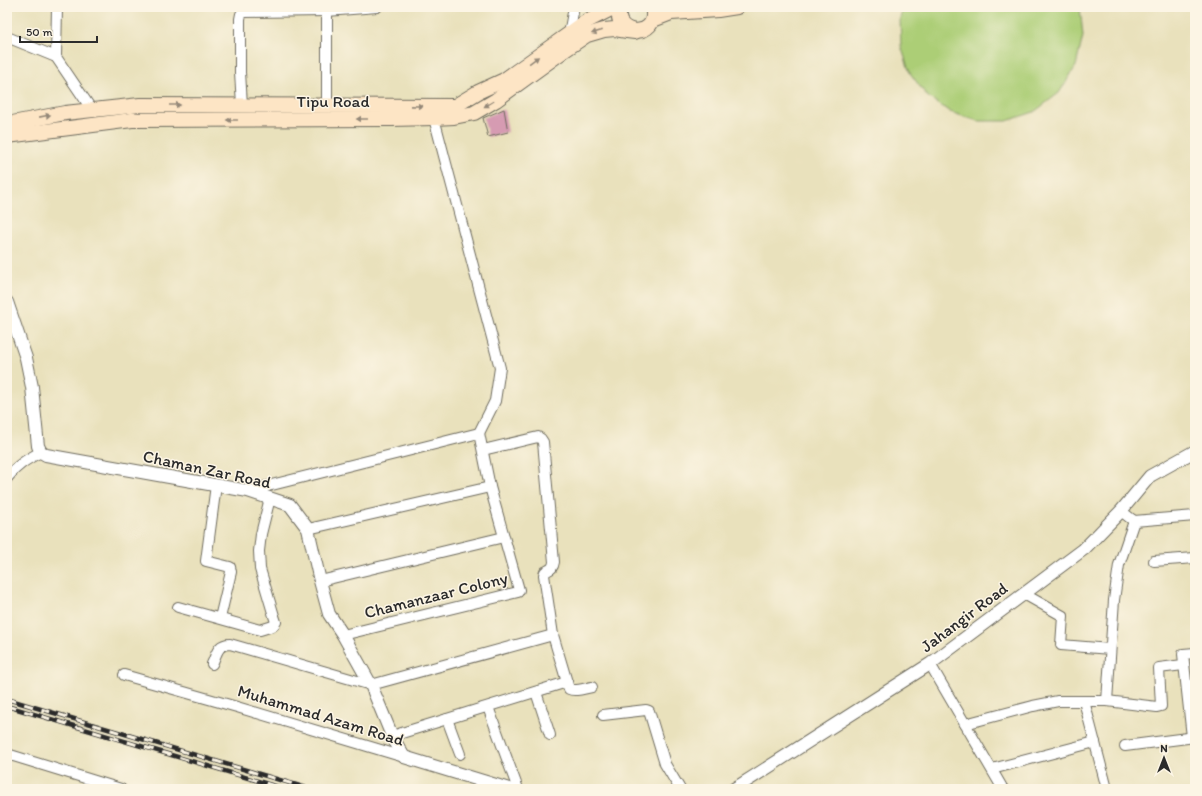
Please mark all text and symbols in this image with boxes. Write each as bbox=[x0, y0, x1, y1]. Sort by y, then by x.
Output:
scale bar bbox=[20, 18, 97, 44]
text: 50 m bbox=[26, 25, 52, 39]
one-way arrow bbox=[590, 29, 602, 35]
one-way arrow bbox=[528, 56, 539, 64]
street label: Tipu Road bbox=[296, 91, 370, 111]
one-way arrow bbox=[483, 101, 495, 108]
one-way arrow bbox=[169, 102, 182, 108]
one-way arrow bbox=[411, 103, 424, 109]
one-way arrow bbox=[39, 113, 51, 119]
one-way arrow bbox=[355, 116, 368, 122]
one-way arrow bbox=[225, 117, 238, 123]
street label: Chaman Zar Road bbox=[141, 446, 273, 492]
street label: Chamanzaar Colony bbox=[362, 568, 510, 622]
street label: Jahangir Road bbox=[917, 578, 1011, 656]
street label: Muhammad Azam Road bbox=[235, 680, 407, 750]
north arrow bbox=[1144, 738, 1184, 778]
text: N bbox=[1160, 742, 1168, 755]

